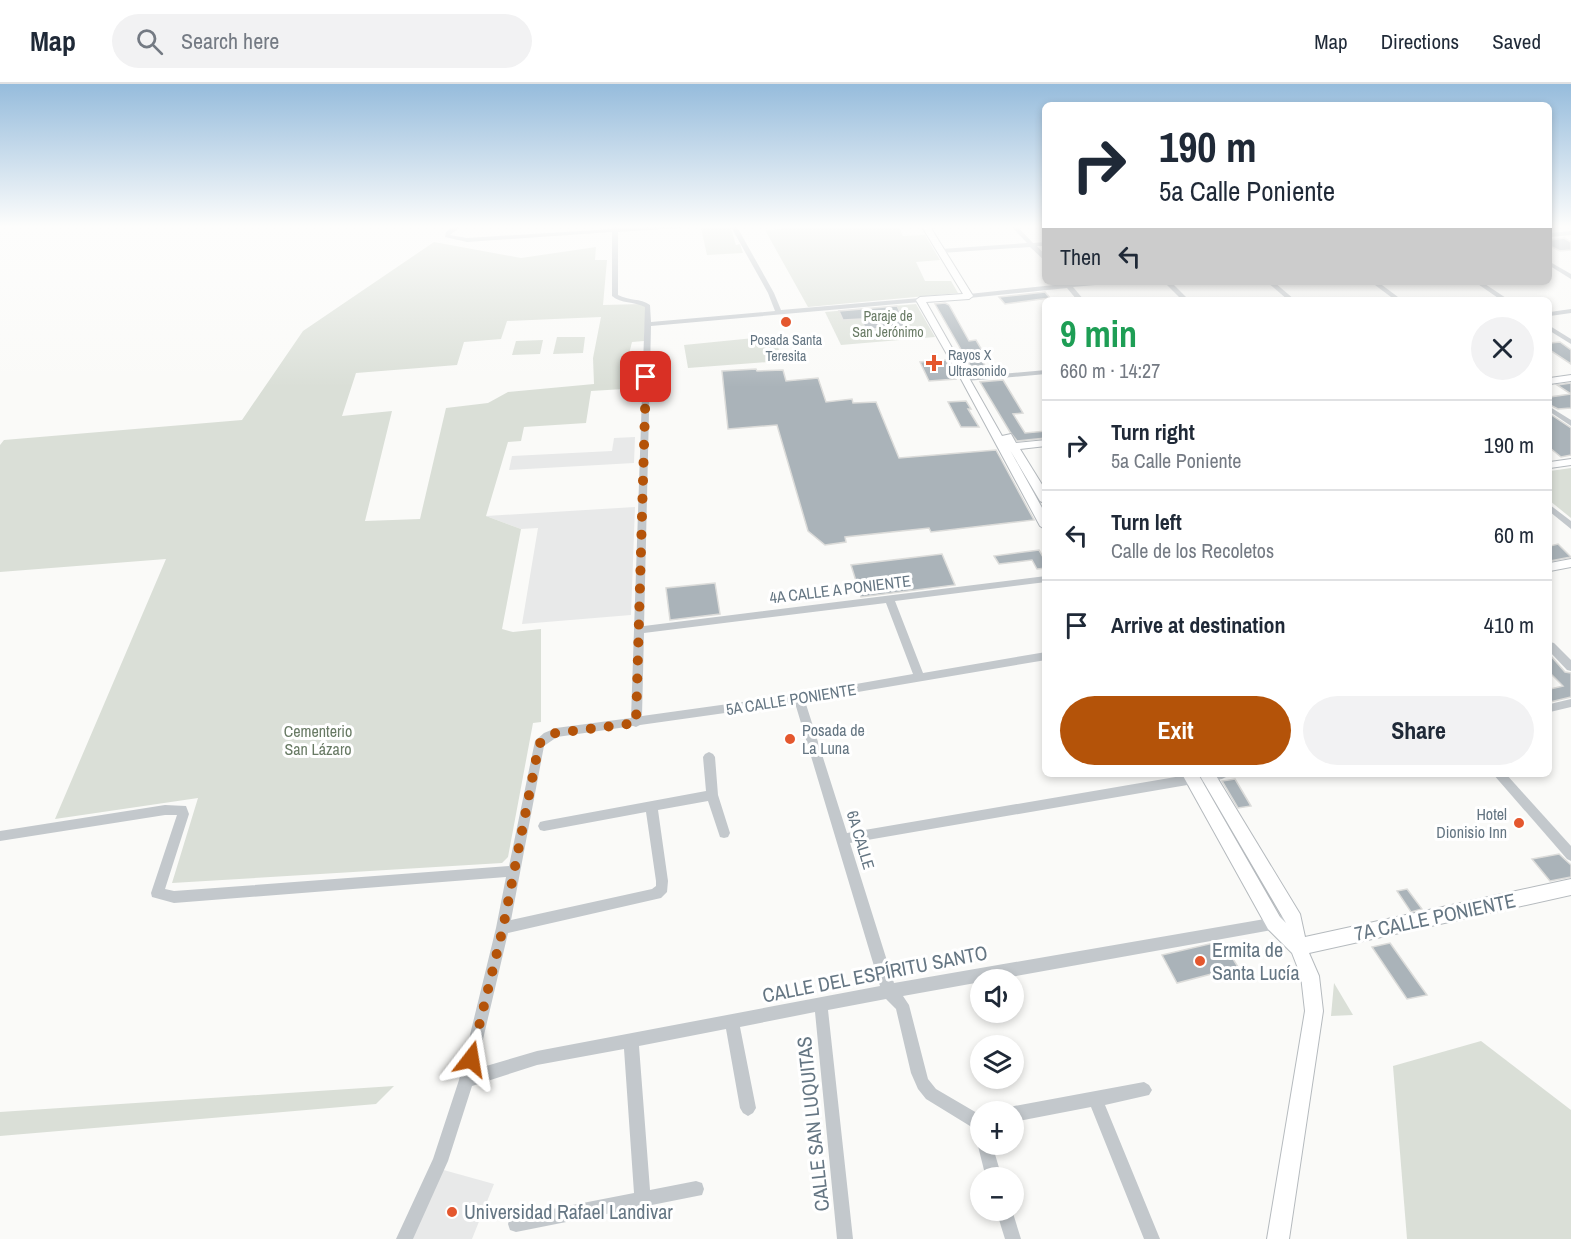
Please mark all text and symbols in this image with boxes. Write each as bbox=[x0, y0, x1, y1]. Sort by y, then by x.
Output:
search box bbox=[112, 14, 532, 68]
text: Map bbox=[30, 22, 76, 60]
icon: search bbox=[133, 25, 166, 58]
text: Search here bbox=[181, 26, 279, 56]
text: Map bbox=[1314, 27, 1348, 56]
text: Directions bbox=[1381, 27, 1459, 56]
text: Saved bbox=[1492, 27, 1541, 56]
text: 190 m bbox=[1159, 119, 1257, 175]
icon: right bbox=[1060, 126, 1138, 204]
text: 5a Calle Poniente bbox=[1159, 173, 1335, 209]
icon: left bbox=[1113, 240, 1146, 273]
text: Then bbox=[1060, 242, 1101, 272]
park label: Paraje de San Jerónimo bbox=[852, 307, 924, 341]
text: 9 min bbox=[1060, 310, 1137, 358]
marker: Posada Santa Teresita bbox=[779, 315, 793, 329]
button: close bbox=[1471, 317, 1534, 380]
place label: Posada Santa Teresita bbox=[750, 331, 823, 365]
place label: Rayos X Ultrasonido bbox=[948, 346, 1007, 380]
pin bbox=[620, 351, 671, 402]
marker: Rayos X Ultrasonido bbox=[925, 354, 943, 372]
text: 660 m · 14:27 bbox=[1060, 357, 1160, 384]
icon: arrive bbox=[629, 360, 662, 393]
text: Turn right bbox=[1111, 417, 1195, 447]
icon: right bbox=[1060, 429, 1093, 462]
text: 190 m bbox=[1484, 430, 1534, 460]
text: 5a Calle Poniente bbox=[1111, 447, 1241, 474]
text: Turn left bbox=[1111, 507, 1182, 537]
icon: left bbox=[1060, 519, 1093, 552]
text: 60 m bbox=[1494, 520, 1534, 550]
text: Calle de los Recoletos bbox=[1111, 537, 1274, 564]
street label: 4A CALLE A PONIENTE bbox=[768, 569, 912, 609]
icon: arrive bbox=[1060, 609, 1093, 642]
text: Arrive at destination bbox=[1111, 610, 1285, 640]
text: 410 m bbox=[1484, 610, 1534, 640]
street label: 5A CALLE PONIENTE bbox=[724, 678, 858, 720]
button: Exit bbox=[1060, 696, 1291, 765]
button: Share bbox=[1303, 696, 1534, 765]
place label: Posada de La Luna bbox=[802, 719, 865, 759]
park label: Cementerio San Lázaro bbox=[284, 720, 352, 760]
marker: Posada de La Luna bbox=[783, 732, 797, 746]
place label: Hotel Dionisio Inn bbox=[1436, 803, 1507, 843]
street label: 6A CALLE bbox=[842, 808, 880, 872]
marker: Hotel Dionisio Inn bbox=[1512, 816, 1526, 830]
street label: 7A CALLE PONIENTE bbox=[1352, 886, 1518, 947]
place label: Ermita de Santa Lucía bbox=[1212, 936, 1300, 986]
street label: CALLE DEL ESPÍRITU SANTO bbox=[760, 938, 990, 1009]
marker: Ermita de Santa Lucía bbox=[1193, 954, 1207, 968]
map controls bbox=[970, 969, 1024, 1221]
button: sound bbox=[970, 969, 1024, 1023]
position arrow bbox=[439, 1027, 503, 1091]
street label: CALLE SAN LUQUITAS bbox=[790, 1035, 835, 1213]
button: layers bbox=[970, 1035, 1024, 1089]
button: + bbox=[970, 1101, 1024, 1155]
button: − bbox=[970, 1167, 1024, 1221]
place label: Universidad Rafael Landivar bbox=[464, 1198, 673, 1225]
marker: Universidad Rafael Landivar bbox=[445, 1205, 459, 1219]

